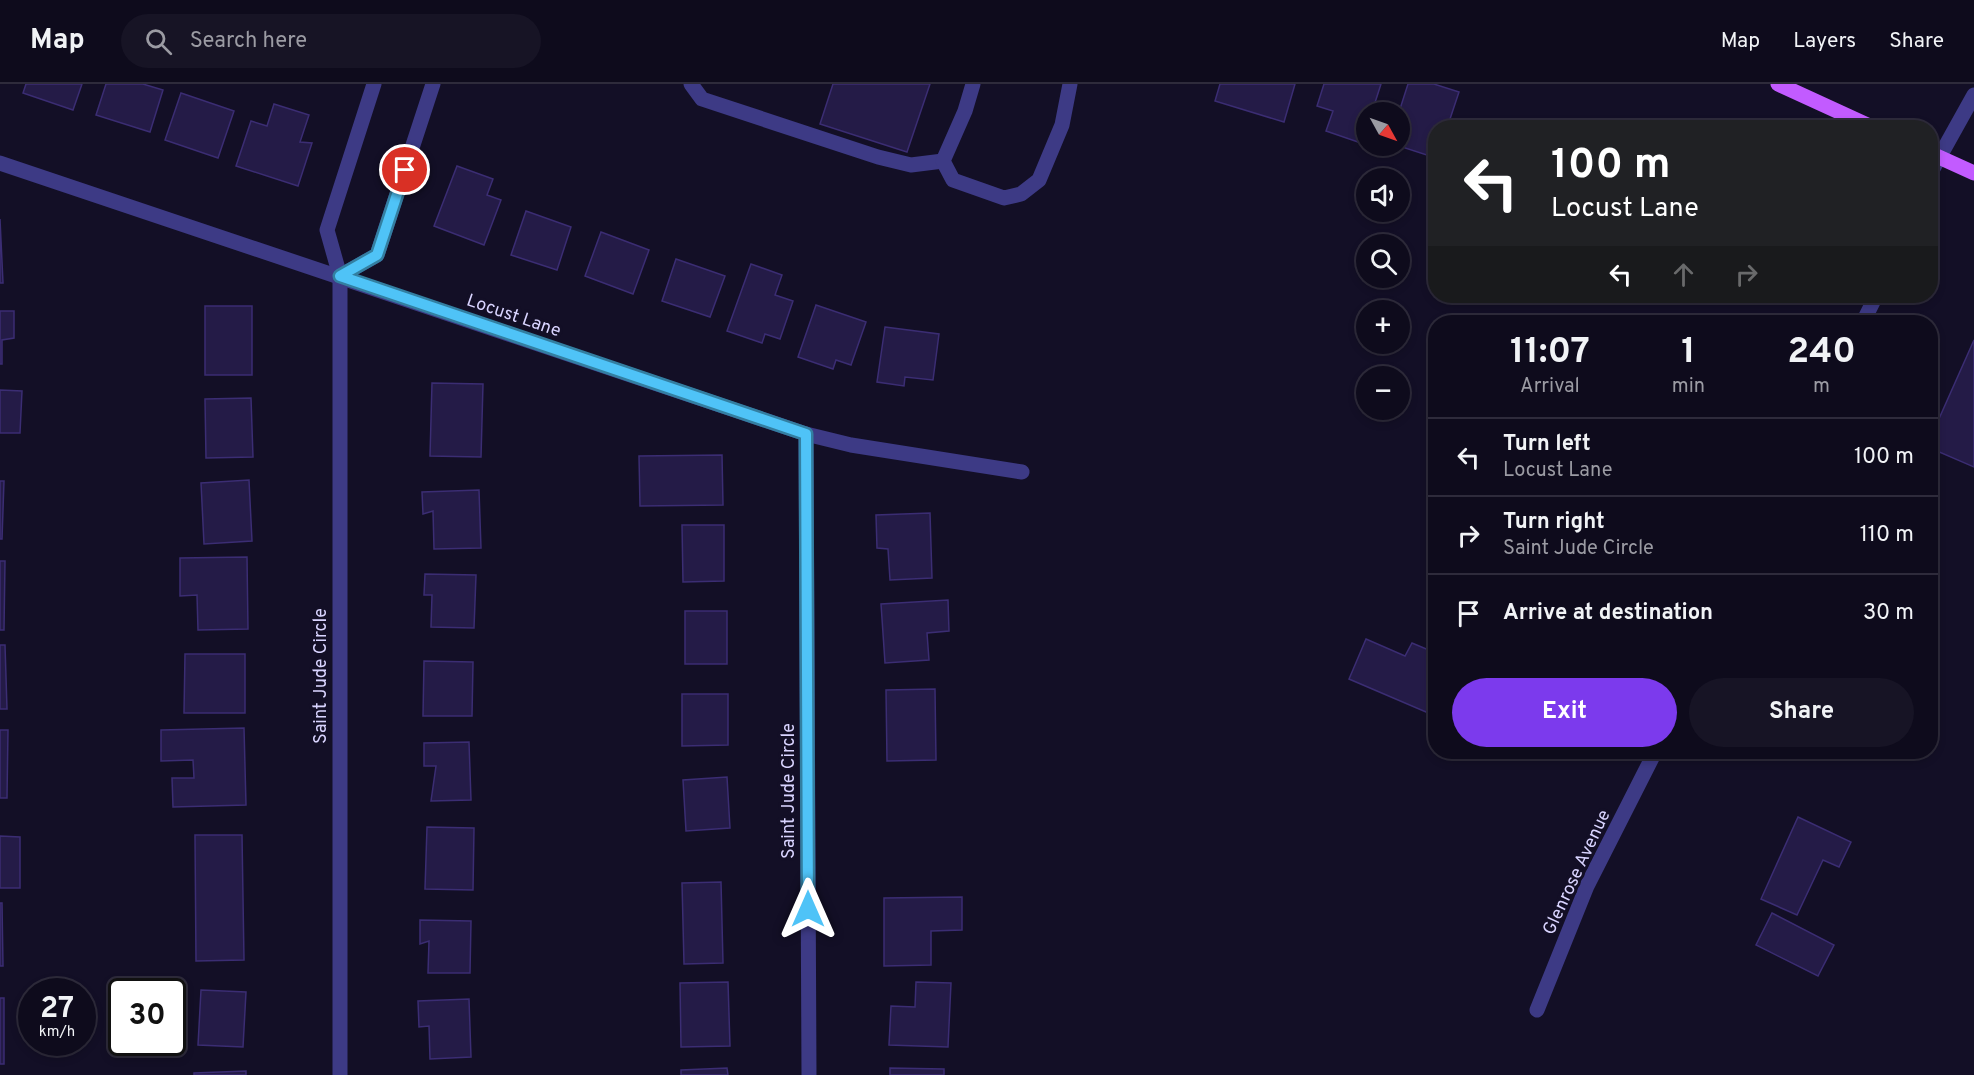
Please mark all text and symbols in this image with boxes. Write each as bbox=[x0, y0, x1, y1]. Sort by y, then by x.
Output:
search box bbox=[121, 14, 541, 68]
text: Map bbox=[30, 23, 85, 59]
icon: search bbox=[142, 25, 175, 58]
text: Search here bbox=[190, 28, 307, 55]
text: Map bbox=[1721, 28, 1760, 55]
text: Layers bbox=[1793, 28, 1856, 55]
text: Share bbox=[1889, 28, 1944, 55]
north arrow bbox=[1356, 102, 1410, 156]
map controls bbox=[1356, 102, 1410, 420]
text: 100 m bbox=[1551, 140, 1670, 193]
pin bbox=[379, 144, 430, 195]
icon: left bbox=[1452, 144, 1530, 222]
icon: arrive bbox=[388, 153, 421, 186]
button: sound bbox=[1356, 168, 1410, 222]
text: Locust Lane bbox=[1551, 192, 1699, 226]
button: search bbox=[1356, 234, 1410, 288]
icon: left bbox=[1604, 258, 1637, 291]
icon: ahead bbox=[1667, 258, 1700, 291]
icon: right bbox=[1730, 258, 1763, 291]
street label: Locust Lane bbox=[463, 290, 564, 343]
button: + bbox=[1356, 300, 1410, 354]
text: 11:07 bbox=[1510, 330, 1590, 376]
text: 1 bbox=[1681, 330, 1696, 376]
text: 240 bbox=[1787, 330, 1856, 376]
button: − bbox=[1356, 366, 1410, 420]
text: Arrival bbox=[1520, 374, 1580, 400]
text: min bbox=[1672, 374, 1705, 400]
text: m bbox=[1813, 374, 1830, 400]
text: Turn left bbox=[1503, 431, 1591, 458]
icon: left bbox=[1452, 441, 1485, 474]
text: 100 m bbox=[1854, 444, 1914, 471]
text: Locust Lane bbox=[1503, 458, 1612, 484]
text: Turn right bbox=[1503, 509, 1605, 536]
icon: right bbox=[1452, 519, 1485, 552]
text: 110 m bbox=[1860, 522, 1914, 549]
text: Saint Jude Circle bbox=[1503, 536, 1654, 562]
icon: arrive bbox=[1452, 597, 1485, 630]
text: Arrive at destination bbox=[1503, 600, 1713, 627]
text: 30 m bbox=[1863, 600, 1914, 627]
street label: Saint Jude Circle bbox=[310, 608, 333, 744]
button: Exit bbox=[1452, 678, 1677, 747]
button: Share bbox=[1689, 678, 1914, 747]
street label: Saint Jude Circle bbox=[778, 723, 801, 859]
street label: Glenrose Avenue bbox=[1538, 806, 1616, 939]
position arrow bbox=[776, 877, 840, 941]
speed limit sign: 30 bbox=[108, 978, 186, 1056]
text: 27 bbox=[40, 991, 74, 1028]
text: km/h bbox=[39, 1023, 75, 1042]

